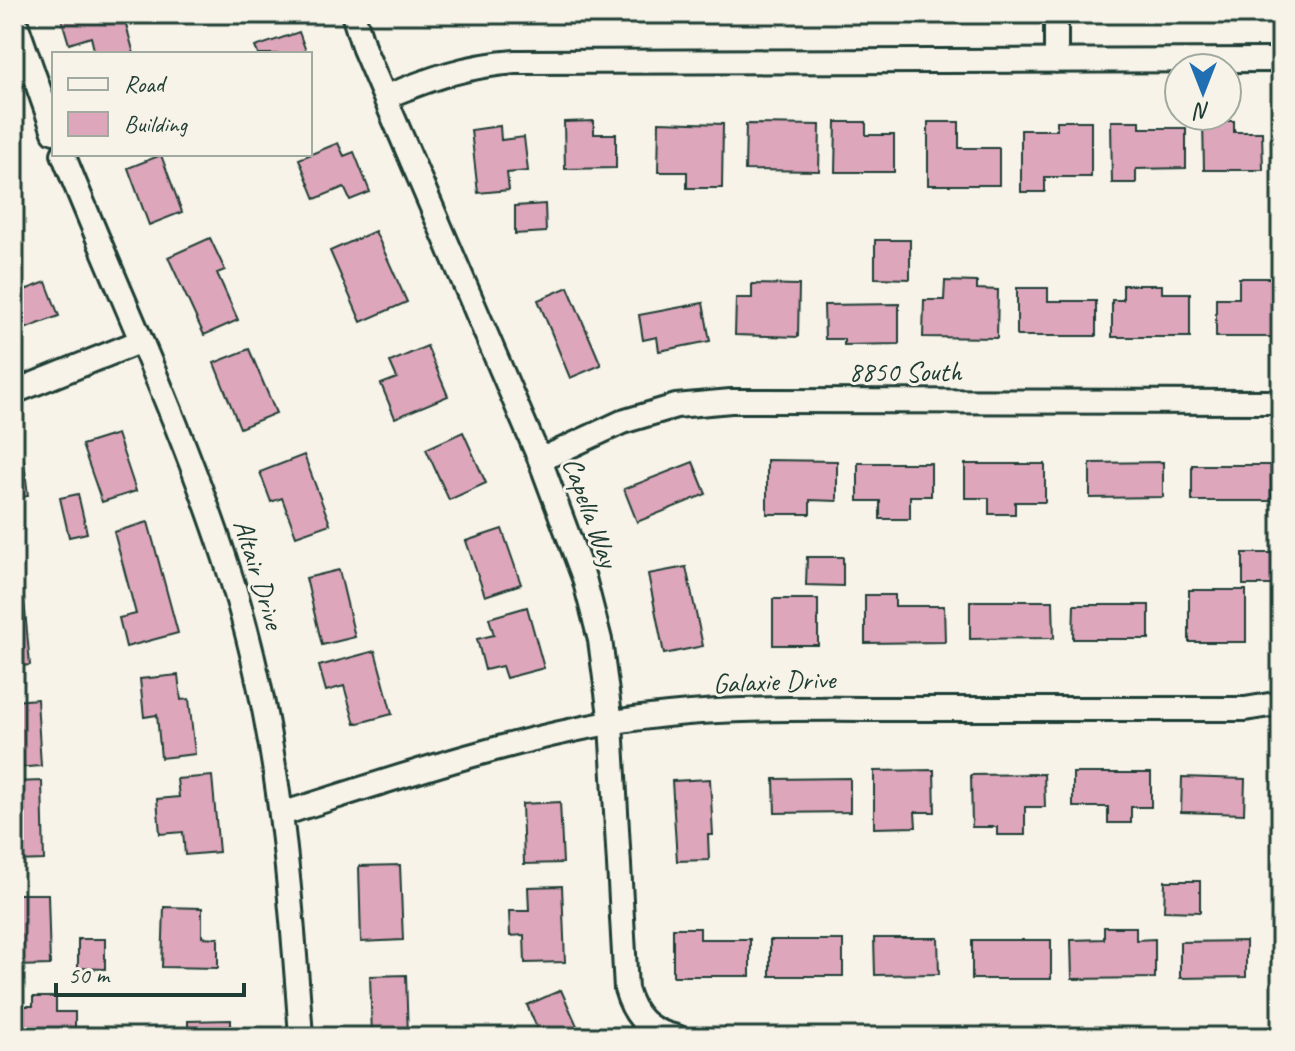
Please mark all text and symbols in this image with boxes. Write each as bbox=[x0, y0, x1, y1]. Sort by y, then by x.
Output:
legend bbox=[52, 52, 312, 156]
north arrow bbox=[1163, 52, 1243, 132]
text: Road bbox=[124, 69, 168, 99]
text: N bbox=[1193, 97, 1210, 125]
text: Building bbox=[124, 109, 189, 139]
street label: 8850 South bbox=[849, 354, 963, 389]
street label: Capella Way bbox=[555, 452, 628, 574]
street label: Altair Drive bbox=[226, 515, 293, 635]
street label: Galaxie Drive bbox=[712, 661, 838, 701]
scale bar bbox=[56, 947, 244, 997]
text: 50 m bbox=[68, 960, 111, 990]

